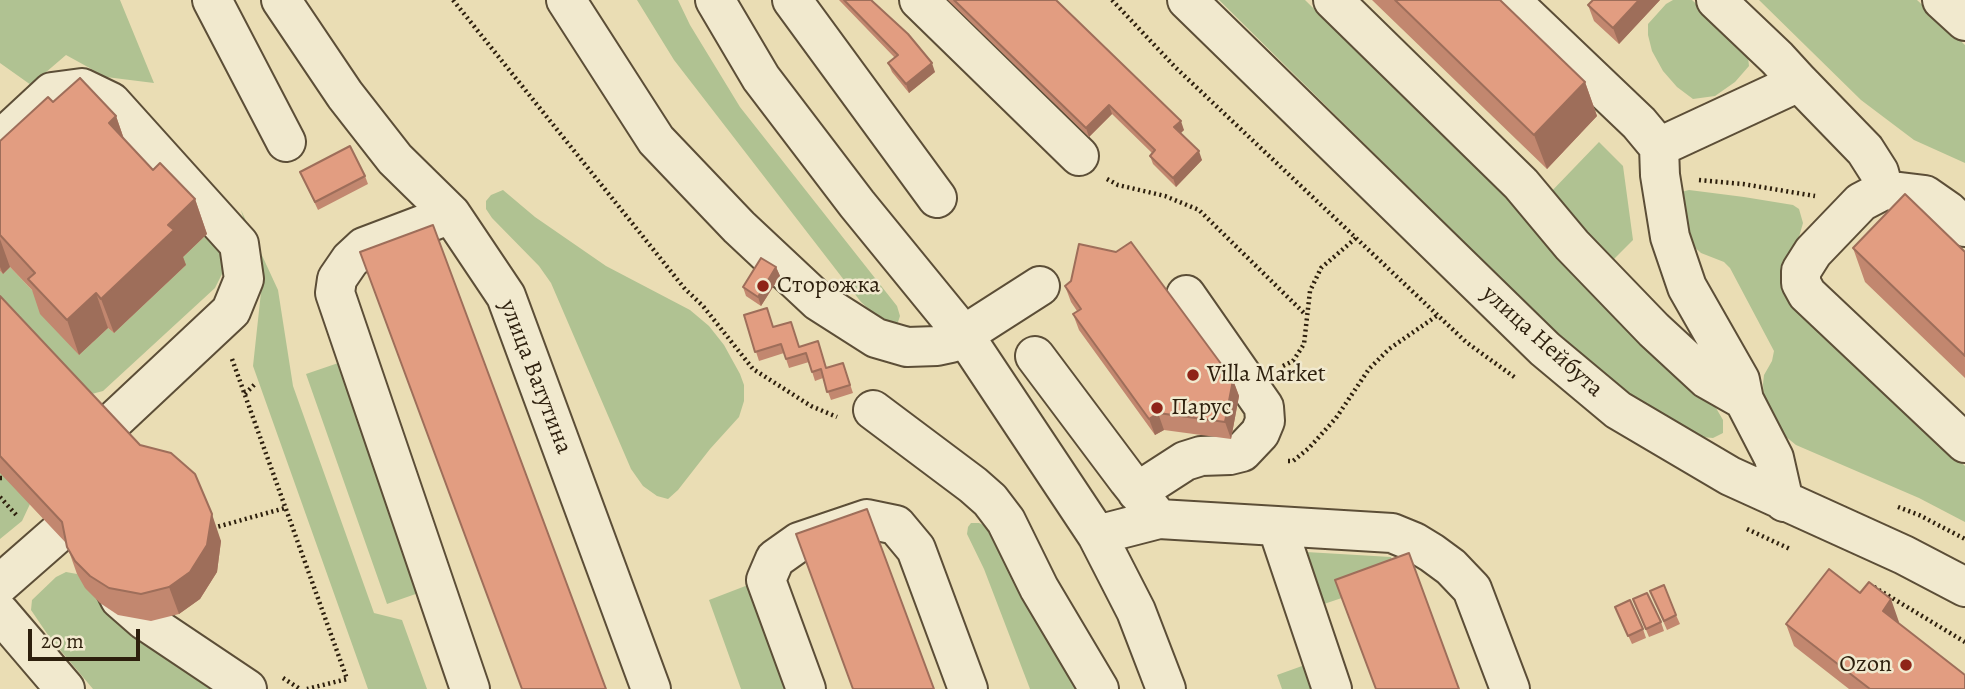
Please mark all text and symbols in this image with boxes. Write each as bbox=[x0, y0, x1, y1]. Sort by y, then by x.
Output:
place label: Сторожка bbox=[777, 272, 880, 300]
marker: Сторожка bbox=[755, 278, 771, 294]
street label: улица Нейбута bbox=[1475, 280, 1609, 404]
street label: улица Ватутина bbox=[492, 296, 578, 458]
place label: Villa Market bbox=[1207, 361, 1326, 389]
marker: Villa Market bbox=[1185, 367, 1201, 383]
place label: Парус bbox=[1171, 394, 1232, 422]
marker: Парус bbox=[1149, 400, 1165, 416]
scale bar bbox=[32, 616, 144, 660]
text: 20 m bbox=[41, 627, 84, 655]
place label: Ozon bbox=[1839, 651, 1892, 679]
marker: Ozon bbox=[1898, 657, 1914, 673]

